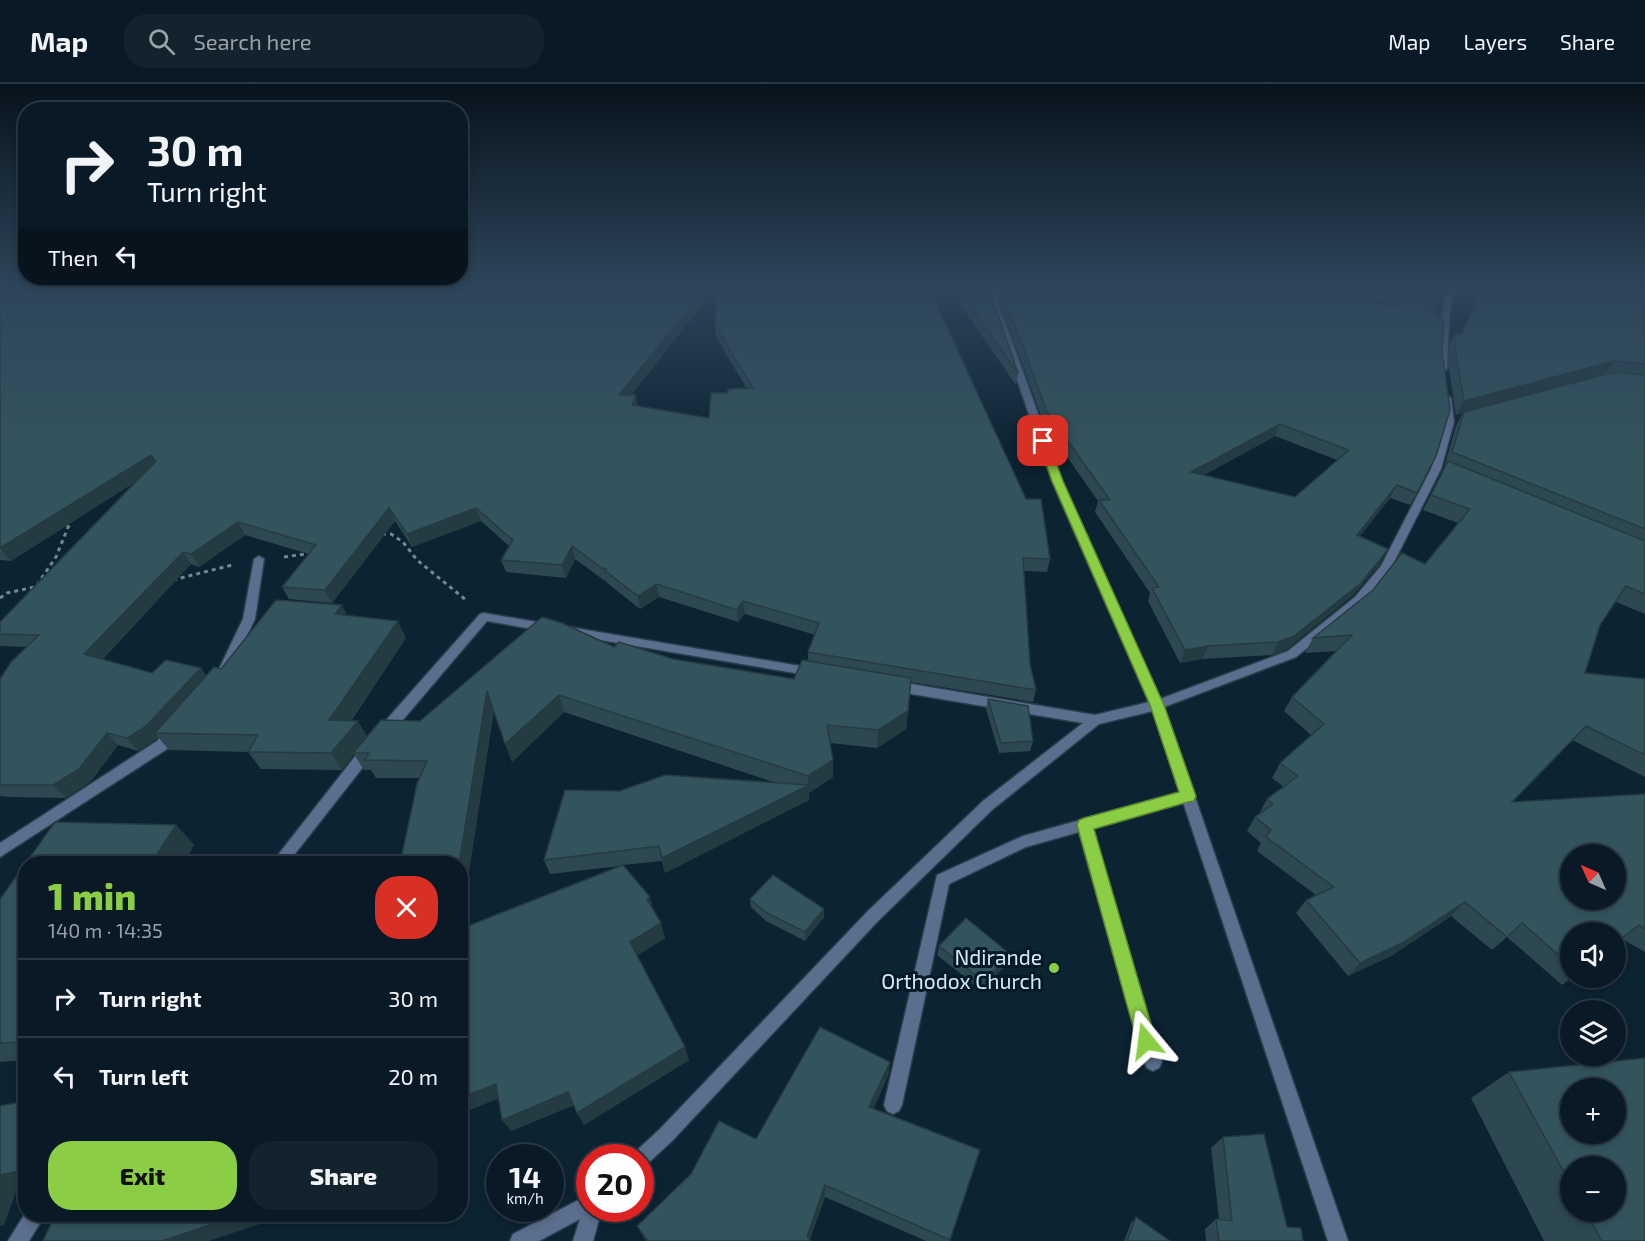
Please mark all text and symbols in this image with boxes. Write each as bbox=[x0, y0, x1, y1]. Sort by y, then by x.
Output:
search box bbox=[124, 14, 544, 68]
text: Map bbox=[30, 24, 88, 58]
icon: search bbox=[145, 25, 178, 58]
text: Search here bbox=[193, 28, 312, 54]
text: Map bbox=[1388, 29, 1430, 54]
text: Layers bbox=[1463, 29, 1527, 54]
text: Share bbox=[1560, 29, 1615, 54]
text: 30 m bbox=[147, 124, 243, 174]
icon: right bbox=[48, 126, 126, 204]
text: Turn right bbox=[147, 175, 267, 207]
icon: left bbox=[110, 240, 143, 273]
text: Then bbox=[48, 244, 98, 270]
pin bbox=[1017, 415, 1068, 466]
icon: arrive bbox=[1026, 424, 1059, 457]
north arrow bbox=[1560, 844, 1626, 910]
map controls bbox=[1560, 844, 1626, 1222]
text: 1 min bbox=[48, 874, 136, 917]
button: close bbox=[375, 876, 438, 939]
text: 140 m · 14:35 bbox=[48, 918, 163, 942]
button: sound bbox=[1560, 922, 1626, 988]
place label: Ndirande Orthodox Church bbox=[881, 944, 1042, 993]
marker: Ndirande Orthodox Church bbox=[1047, 961, 1061, 975]
icon: right bbox=[48, 982, 81, 1015]
text: Turn right bbox=[99, 985, 201, 1011]
text: 30 m bbox=[388, 985, 438, 1011]
button: layers bbox=[1560, 1000, 1626, 1066]
position arrow bbox=[1114, 1009, 1178, 1073]
icon: left bbox=[48, 1060, 81, 1093]
text: Turn left bbox=[99, 1063, 188, 1089]
text: 20 m bbox=[388, 1063, 438, 1089]
button: + bbox=[1560, 1078, 1626, 1144]
button: Exit bbox=[48, 1141, 237, 1210]
button: Share bbox=[249, 1141, 438, 1210]
speed limit sign: 20 bbox=[576, 1144, 654, 1222]
button: − bbox=[1560, 1156, 1626, 1222]
text: 14 bbox=[509, 1158, 541, 1194]
text: km/h bbox=[506, 1189, 544, 1207]

